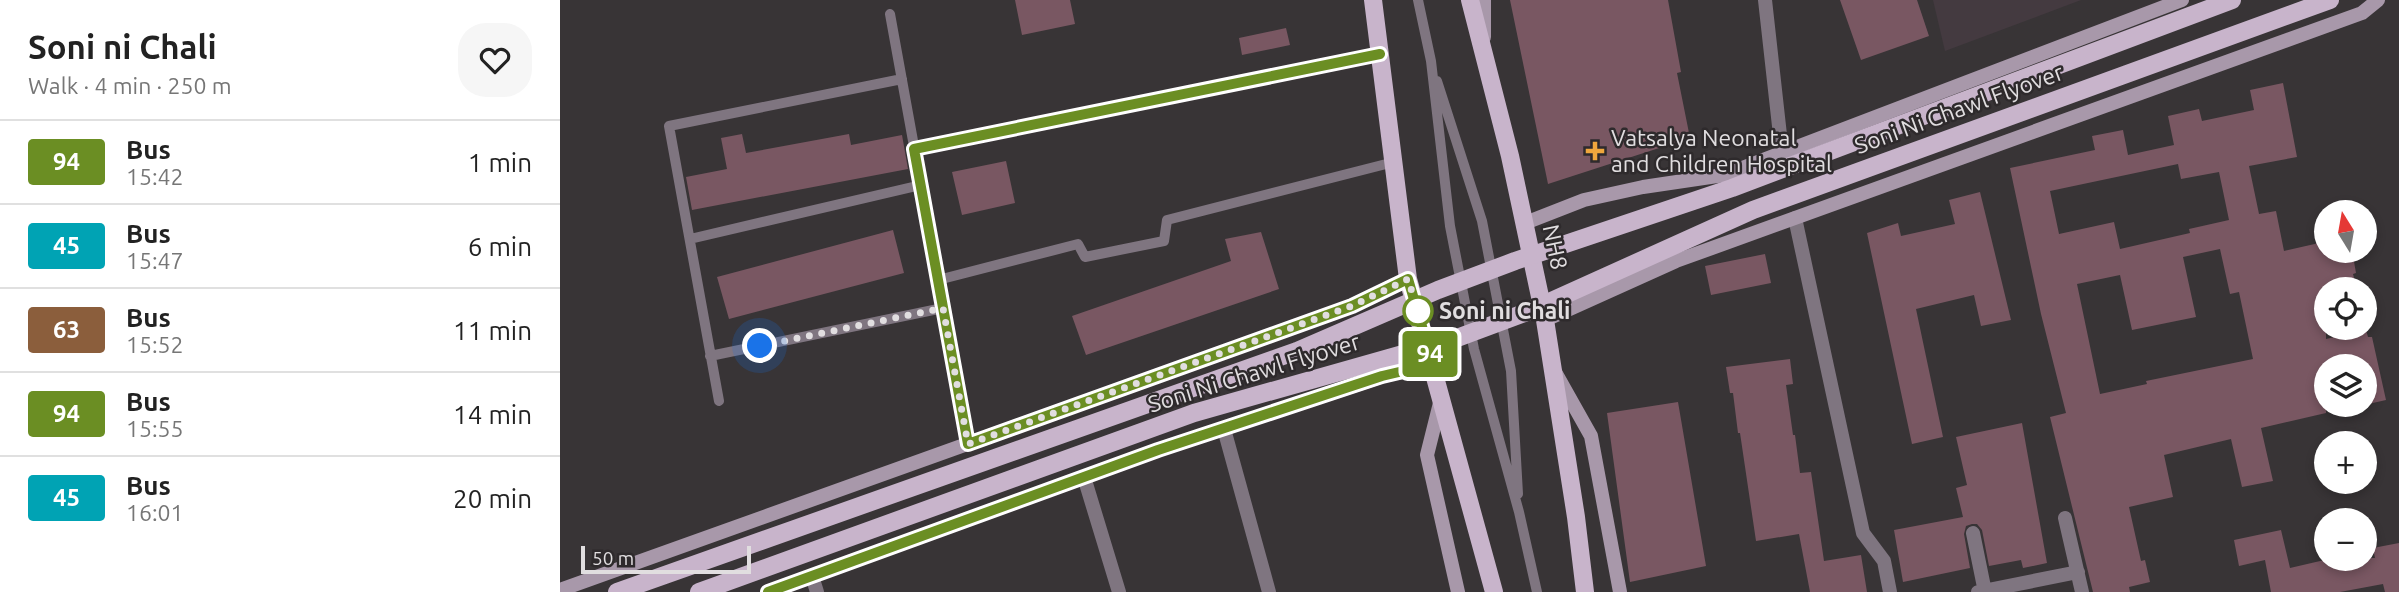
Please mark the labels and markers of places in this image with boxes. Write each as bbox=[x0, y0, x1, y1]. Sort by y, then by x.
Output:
place label: Vatsalya Neonatal and Children Hospital bbox=[1611, 125, 1832, 176]
marker: Vatsalya Neonatal and Children Hospital bbox=[1585, 141, 1605, 161]
marker: Soni ni Chali bbox=[1403, 296, 1433, 326]
place label: Soni ni Chali bbox=[1439, 298, 1571, 323]

